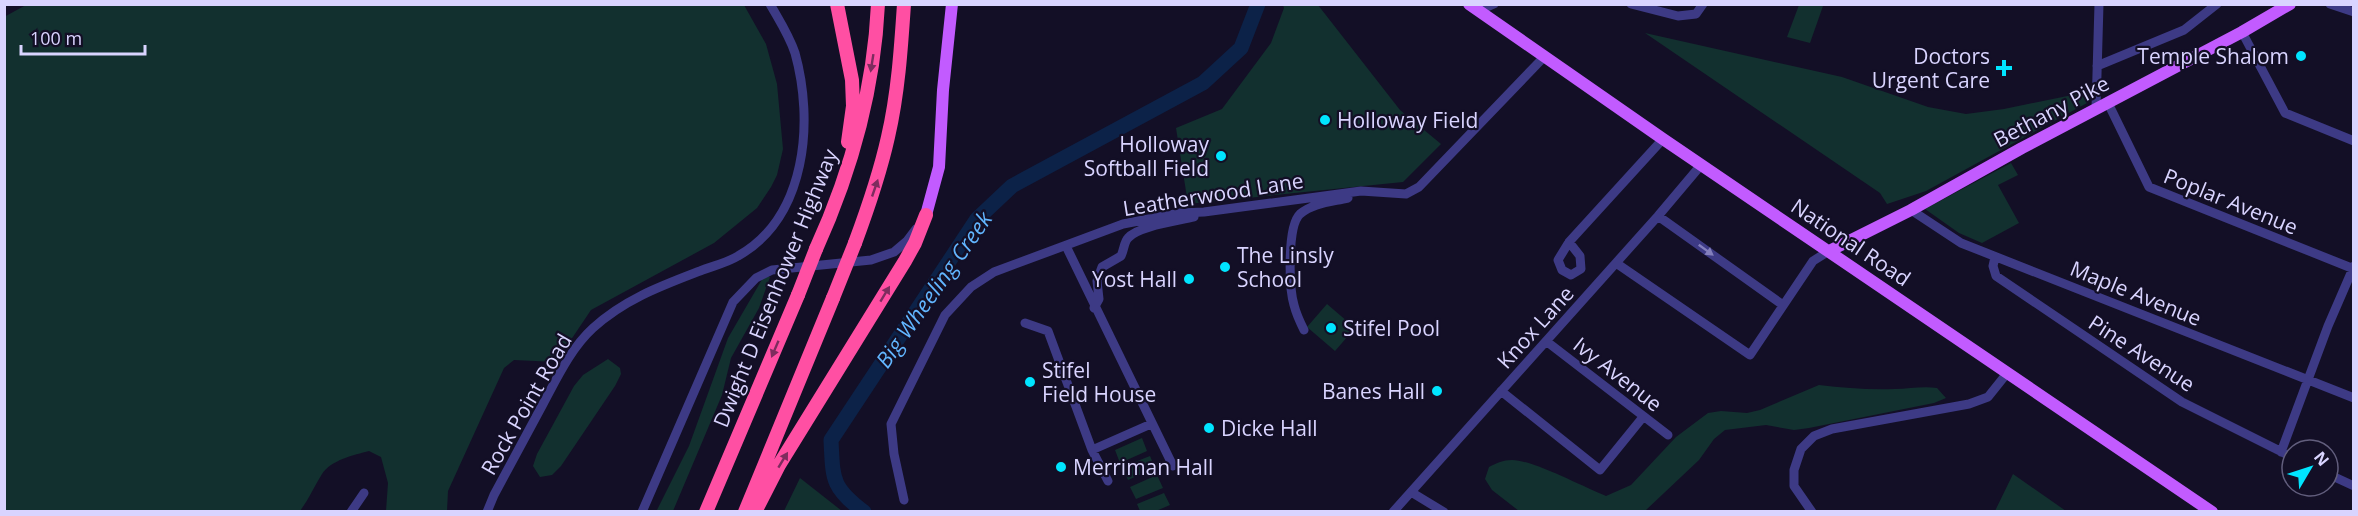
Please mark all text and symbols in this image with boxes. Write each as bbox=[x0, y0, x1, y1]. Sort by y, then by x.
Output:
scale bar bbox=[21, 18, 146, 56]
text: 100 m bbox=[30, 26, 82, 50]
place label: Doctors Urgent Care bbox=[1872, 42, 1990, 94]
place label: Temple Shalom bbox=[2137, 42, 2289, 70]
marker: Temple Shalom bbox=[2294, 49, 2308, 63]
one-way arrow bbox=[868, 53, 877, 72]
marker: Doctors Urgent Care bbox=[1995, 59, 2013, 77]
street label: Bethany Pike bbox=[1988, 69, 2114, 153]
place label: Holloway Field bbox=[1337, 106, 1478, 134]
marker: Holloway Field bbox=[1318, 113, 1332, 127]
place label: Holloway Softball Field bbox=[1084, 130, 1209, 182]
street label: Dwight D Eisenhower Highway bbox=[706, 144, 844, 431]
marker: Holloway Softball Field bbox=[1214, 149, 1228, 163]
street label: Poplar Avenue bbox=[2160, 161, 2302, 241]
street label: Leatherwood Lane bbox=[1121, 166, 1305, 222]
one-way arrow bbox=[870, 179, 880, 197]
street label: National Road bbox=[1786, 192, 1916, 292]
water label: Big Wheeling Creek bbox=[868, 204, 999, 373]
place label: The Linsly School bbox=[1237, 241, 1334, 293]
one-way arrow bbox=[1697, 244, 1713, 256]
street label: Maple Avenue bbox=[2066, 254, 2206, 332]
marker: The Linsly School bbox=[1218, 260, 1232, 274]
place label: Yost Hall bbox=[1092, 265, 1177, 293]
marker: Yost Hall bbox=[1182, 272, 1196, 286]
street label: Knox Lane bbox=[1490, 280, 1580, 374]
one-way arrow bbox=[880, 286, 891, 302]
street label: Pine Avenue bbox=[2084, 308, 2200, 398]
place label: Stifel Pool bbox=[1343, 314, 1440, 342]
marker: Stifel Pool bbox=[1324, 321, 1338, 335]
street label: Rock Point Road bbox=[474, 328, 578, 480]
street label: Ivy Avenue bbox=[1568, 331, 1668, 417]
one-way arrow bbox=[770, 341, 780, 359]
place label: Stifel Field House bbox=[1042, 356, 1156, 408]
marker: Stifel Field House bbox=[1023, 375, 1037, 389]
place label: Banes Hall bbox=[1322, 377, 1425, 405]
marker: Banes Hall bbox=[1430, 384, 1444, 398]
place label: Dicke Hall bbox=[1221, 414, 1318, 442]
marker: Dicke Hall bbox=[1202, 421, 1216, 435]
north arrow bbox=[2280, 438, 2340, 498]
text: N bbox=[2309, 447, 2334, 471]
one-way arrow bbox=[777, 452, 788, 468]
place label: Merriman Hall bbox=[1073, 453, 1213, 481]
marker: Merriman Hall bbox=[1054, 460, 1068, 474]

